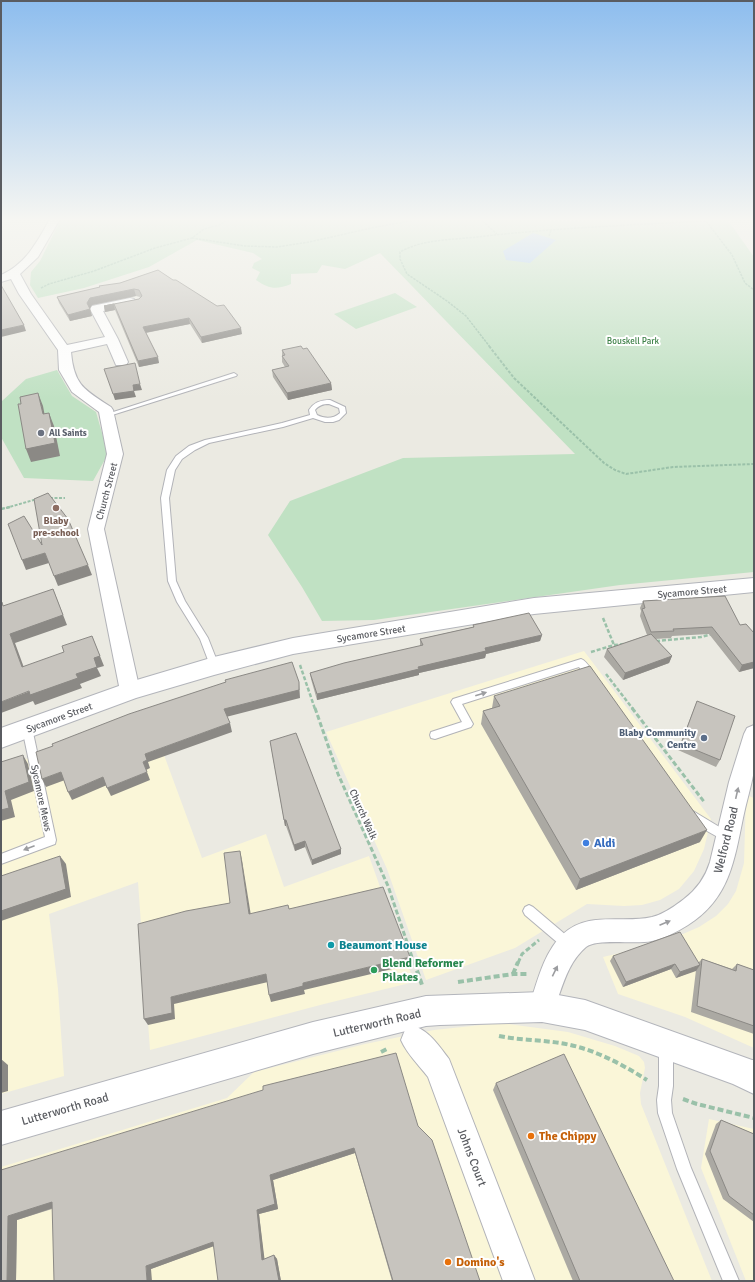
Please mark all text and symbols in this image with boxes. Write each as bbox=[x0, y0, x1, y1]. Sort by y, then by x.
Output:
park label: Bouskell Park bbox=[607, 336, 660, 347]
marker: All Saints bbox=[36, 428, 46, 438]
place label: All Saints bbox=[49, 428, 87, 439]
street label: Church Street bbox=[94, 461, 121, 521]
marker: Blaby pre-school bbox=[51, 503, 61, 513]
place label: Blaby pre-school bbox=[33, 515, 79, 539]
street label: Sycamore Street bbox=[657, 583, 728, 601]
street label: Sycamore Street bbox=[336, 623, 407, 645]
one-way arrow bbox=[476, 691, 488, 697]
street label: Sycamore Street bbox=[25, 700, 95, 735]
place label: Blaby Community Centre bbox=[619, 727, 696, 751]
marker: Blaby Community Centre bbox=[699, 733, 709, 743]
street label: Sycamore Mews bbox=[28, 764, 54, 833]
street label: Church Walk bbox=[347, 787, 380, 841]
one-way arrow bbox=[735, 787, 741, 800]
street label: Welford Road bbox=[711, 805, 742, 875]
place label: Aldi bbox=[594, 836, 615, 851]
marker: Aldi bbox=[581, 838, 591, 848]
one-way arrow bbox=[23, 845, 35, 851]
one-way arrow bbox=[659, 920, 670, 926]
place label: Beaumont House bbox=[339, 938, 427, 953]
marker: Beaumont House bbox=[326, 940, 336, 950]
place label: Blend Reformer Pilates bbox=[382, 956, 464, 985]
marker: Blend Reformer Pilates bbox=[369, 965, 379, 975]
one-way arrow bbox=[552, 965, 558, 976]
street label: Lutterworth Road bbox=[332, 1006, 423, 1041]
street label: Lutterworth Road bbox=[20, 1090, 110, 1129]
street label: Johns Court bbox=[454, 1126, 490, 1189]
place label: The Chippy bbox=[539, 1129, 597, 1144]
marker: The Chippy bbox=[526, 1131, 536, 1141]
place label: Domino's bbox=[456, 1255, 505, 1270]
marker: Domino's bbox=[443, 1257, 453, 1267]

